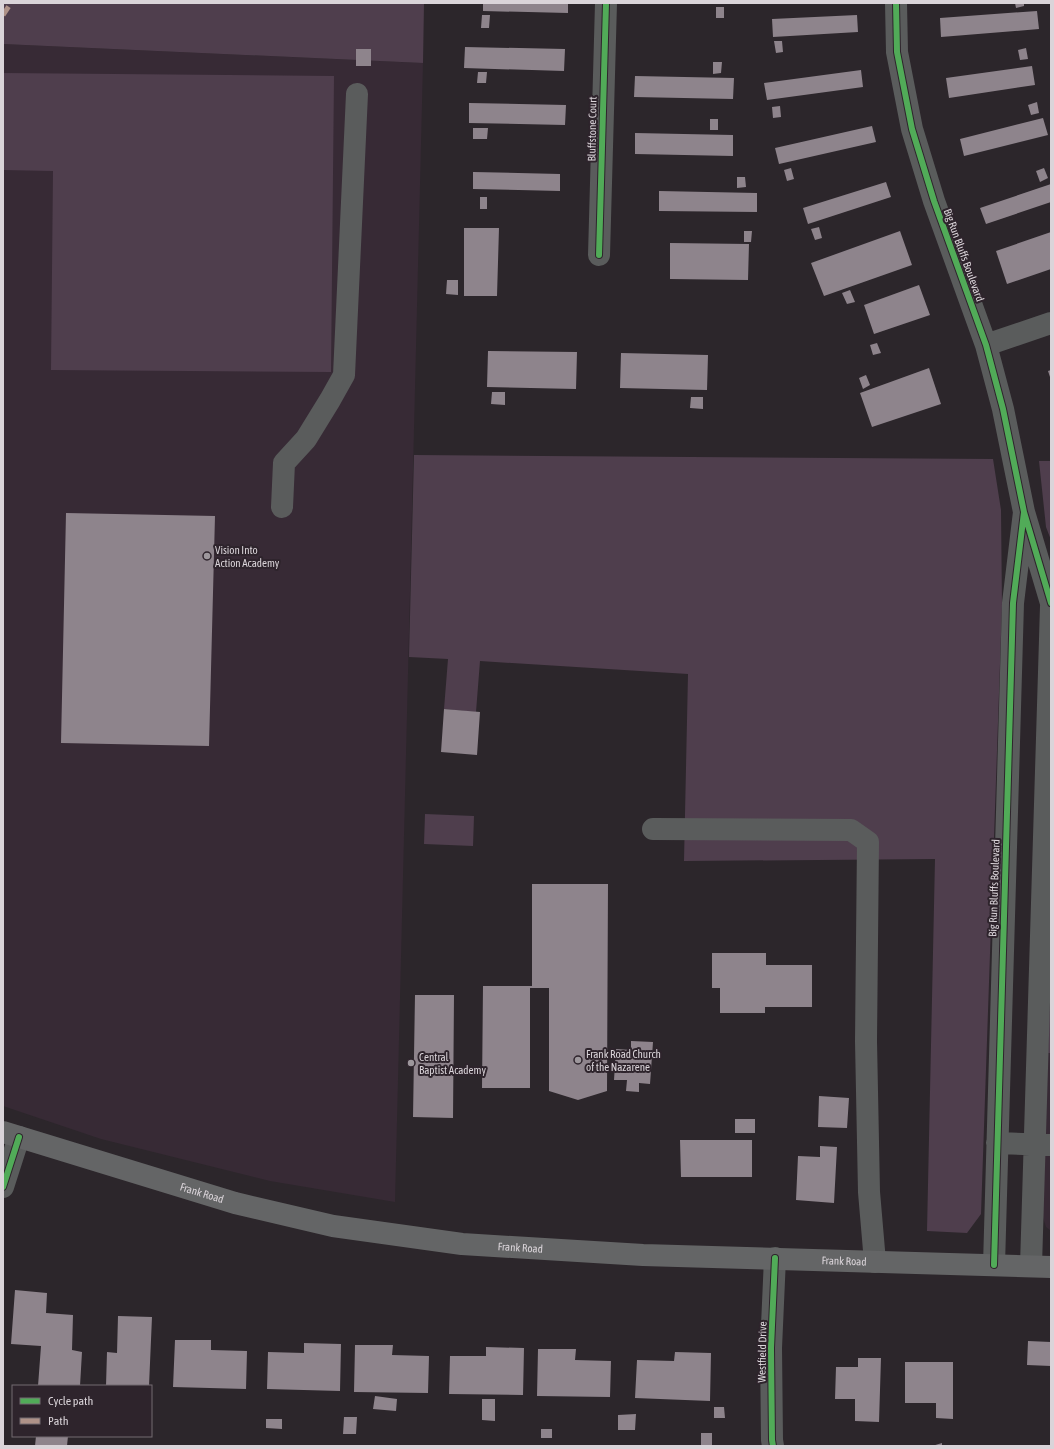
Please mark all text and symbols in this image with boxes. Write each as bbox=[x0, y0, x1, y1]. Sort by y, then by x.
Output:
street label: Bluffstone Court bbox=[585, 96, 599, 162]
street label: Big Run Bluffs Boulevard bbox=[942, 207, 986, 303]
place label: Vision Into Action Academy bbox=[215, 544, 280, 569]
marker: Vision Into Action Academy bbox=[202, 551, 212, 561]
street label: Big Run Bluffs Boulevard bbox=[986, 839, 1002, 937]
place label: Frank Road Church of the Nazarene bbox=[586, 1048, 661, 1073]
place label: Central Baptist Academy bbox=[419, 1051, 487, 1076]
marker: Frank Road Church of the Nazarene bbox=[573, 1055, 583, 1065]
marker: Central Baptist Academy bbox=[406, 1058, 416, 1068]
street label: Frank Road bbox=[179, 1181, 225, 1205]
street label: Frank Road bbox=[497, 1240, 543, 1255]
street label: Frank Road bbox=[821, 1254, 867, 1268]
street label: Westfield Drive bbox=[755, 1321, 769, 1383]
legend bbox=[12, 1385, 152, 1437]
text: Cycle path bbox=[48, 1394, 93, 1408]
text: Path bbox=[48, 1414, 69, 1428]

